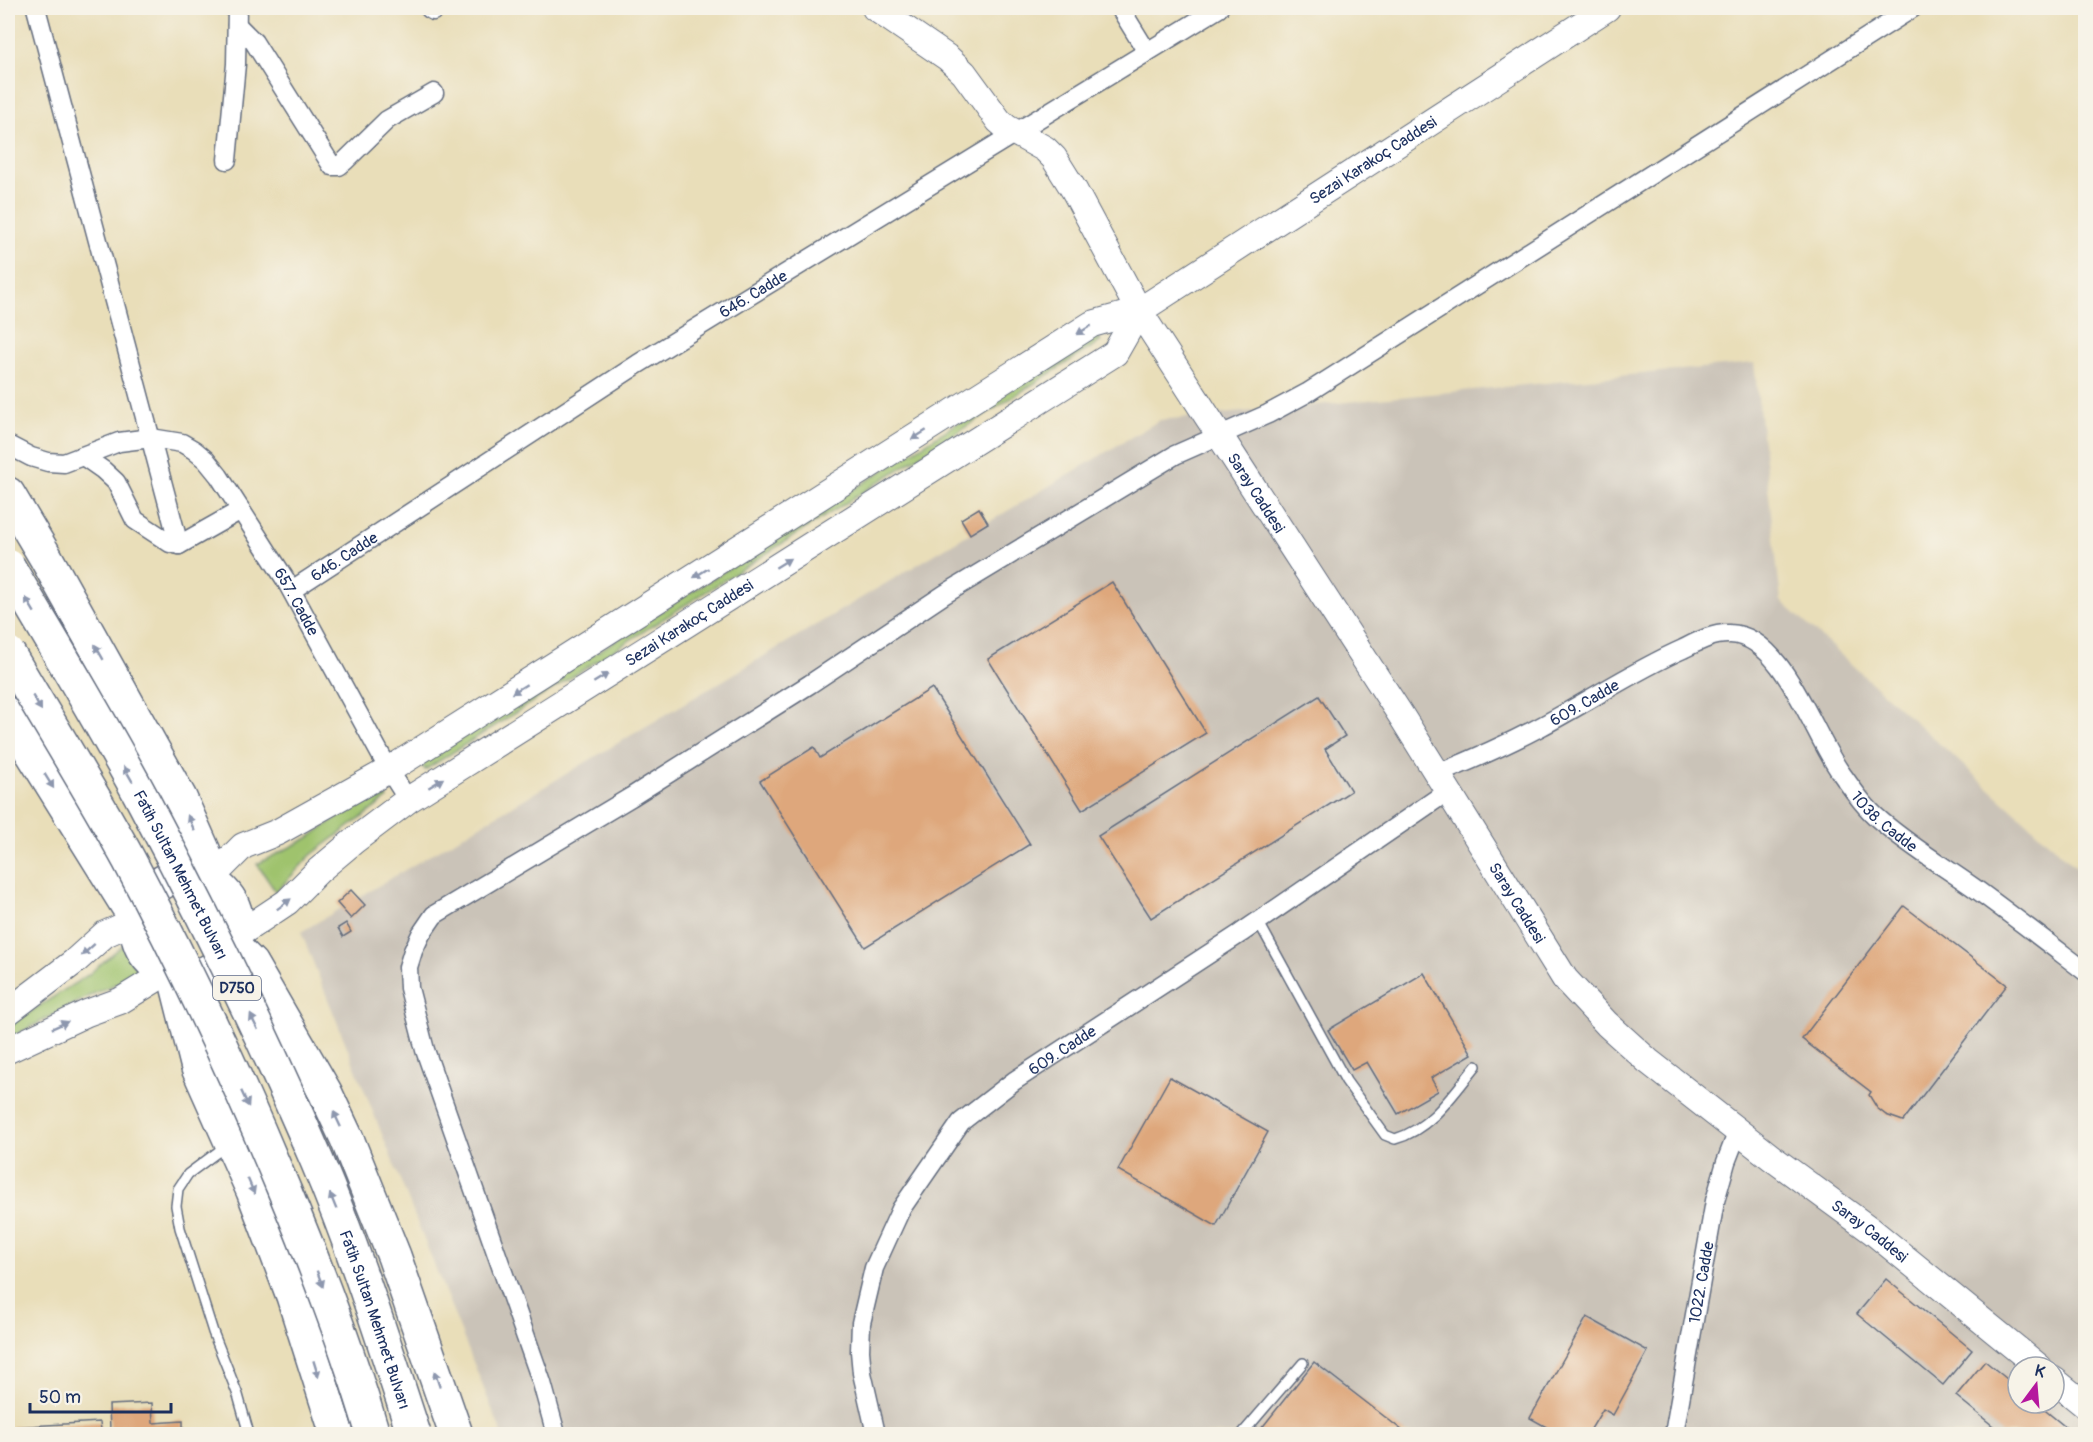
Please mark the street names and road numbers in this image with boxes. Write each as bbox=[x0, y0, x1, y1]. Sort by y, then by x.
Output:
street label: Sezai Karakoç Caddesi bbox=[1306, 112, 1441, 209]
street label: 646. Cadde bbox=[716, 266, 791, 323]
street label: Saray Caddesi bbox=[1223, 449, 1289, 537]
street label: 646. Cadde bbox=[307, 528, 382, 586]
street label: 657. Cadde bbox=[269, 564, 323, 639]
street label: Sezai Karakoç Caddesi bbox=[622, 575, 757, 671]
street label: 609. Cadde bbox=[1547, 675, 1623, 731]
street label: Fatih Sultan Mehmet Bulvarı bbox=[128, 787, 232, 963]
street label: 1038. Cadde bbox=[1846, 787, 1921, 857]
street label: Saray Caddesi bbox=[1484, 859, 1549, 947]
road number: D750 bbox=[213, 976, 261, 1000]
street label: 609. Cadde bbox=[1025, 1021, 1100, 1080]
street label: Saray Caddesi bbox=[1827, 1196, 1912, 1267]
street label: Fatih Sultan Mehmet Bulvarı bbox=[335, 1228, 414, 1412]
street label: 1022. Cadde bbox=[1685, 1240, 1719, 1325]

